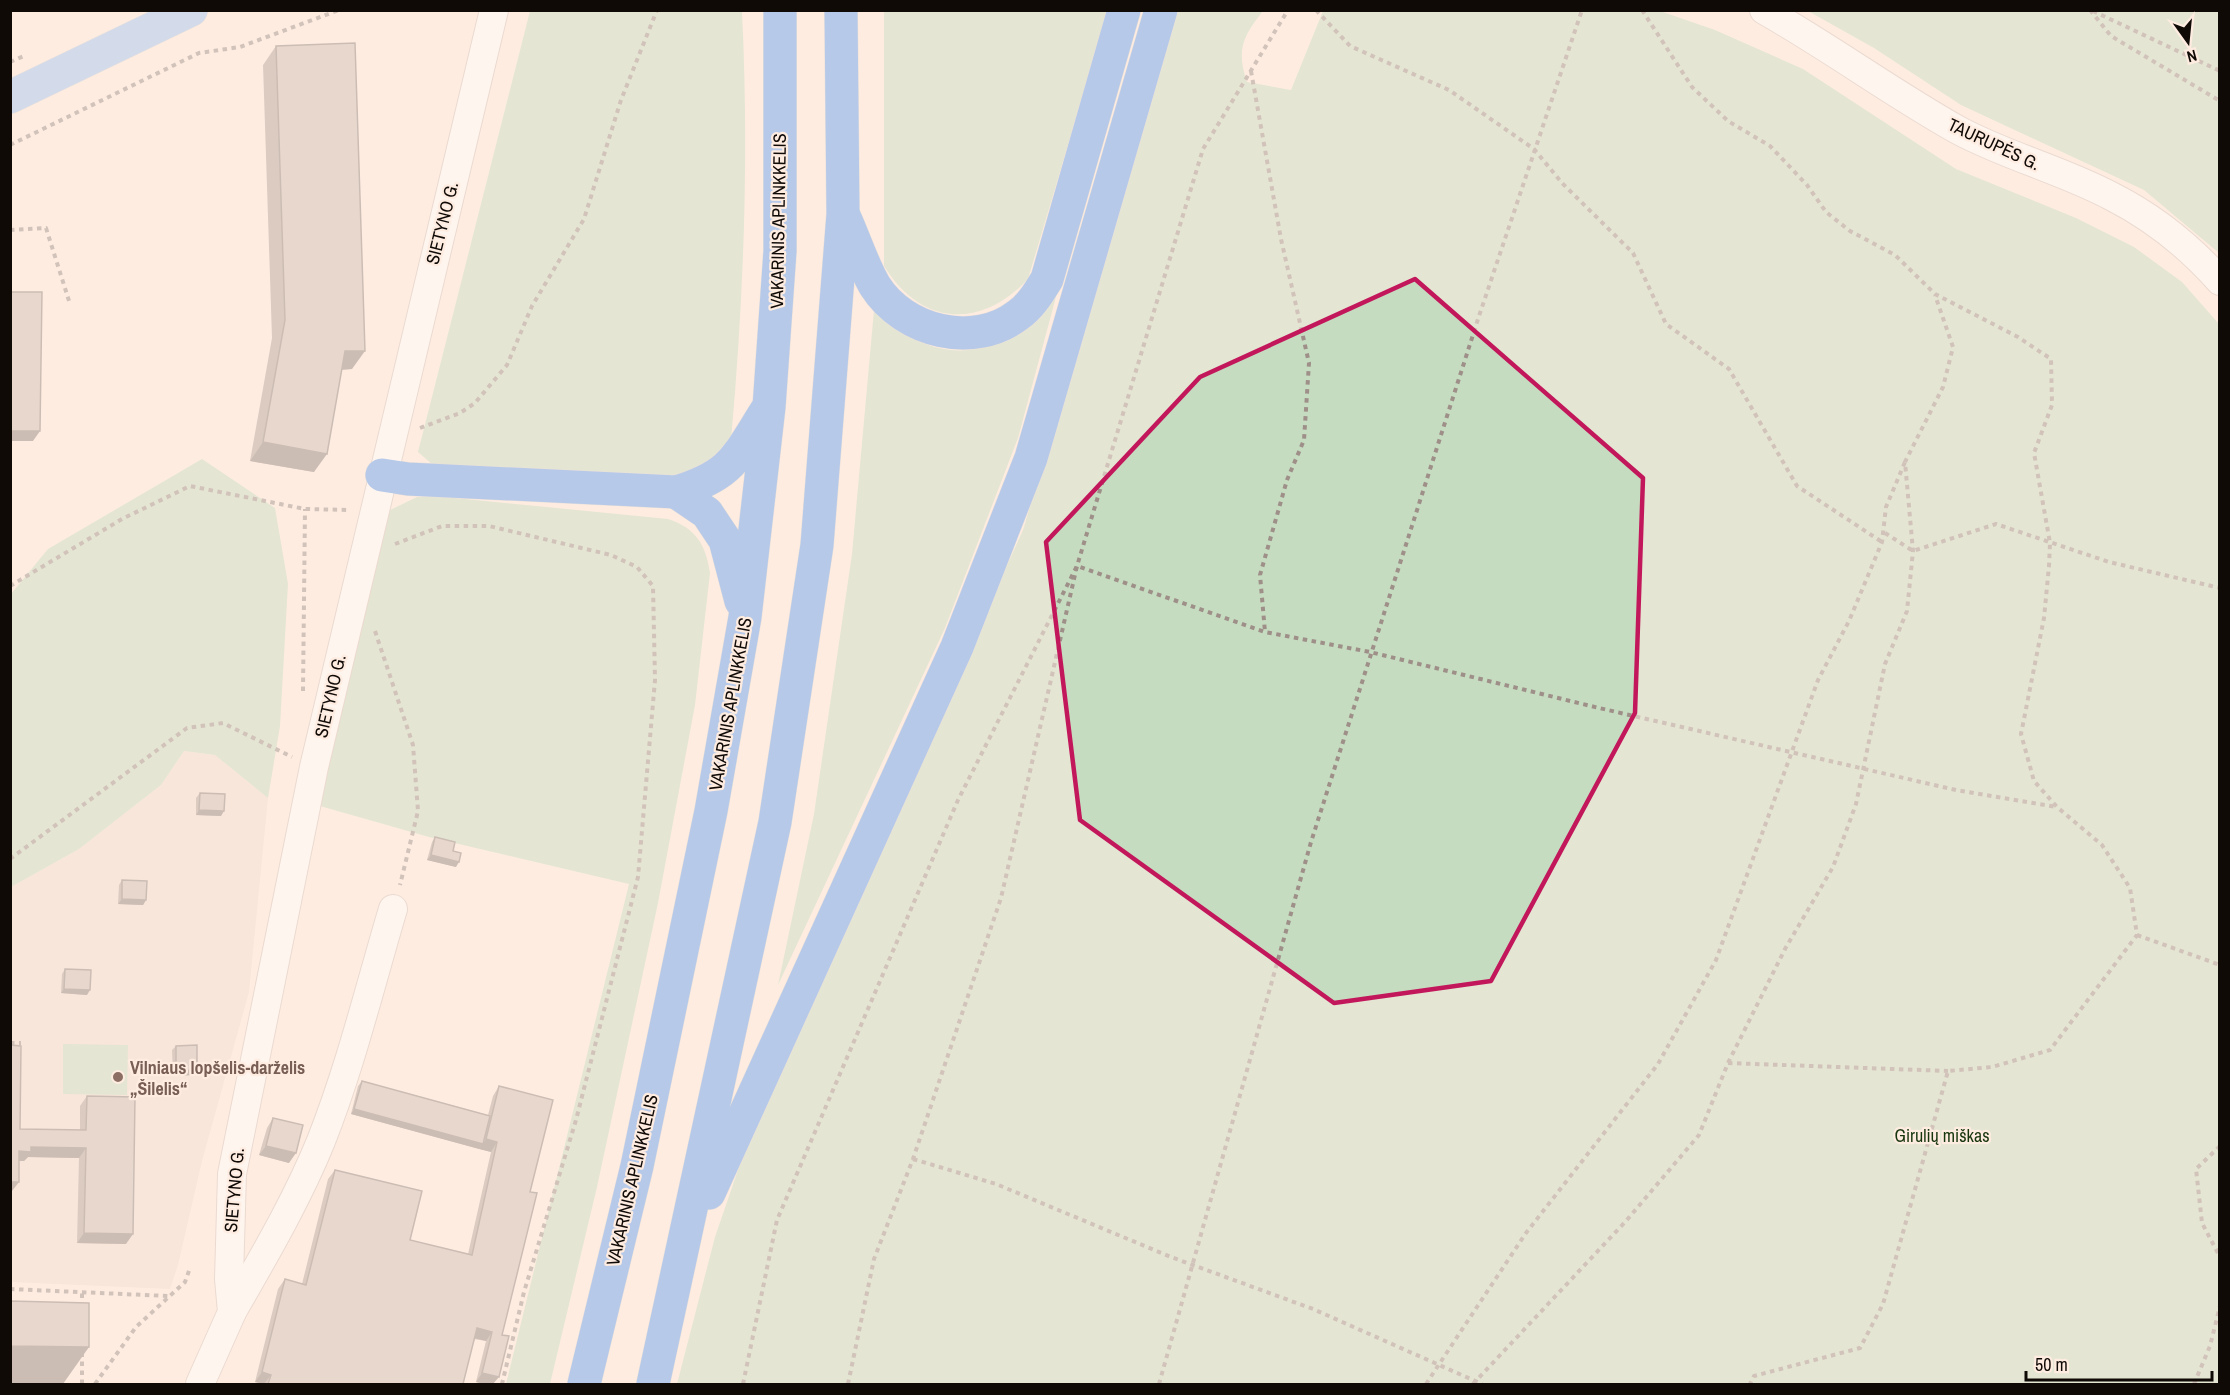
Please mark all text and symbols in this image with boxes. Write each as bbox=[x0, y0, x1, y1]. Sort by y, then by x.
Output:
north arrow bbox=[2158, 12, 2218, 72]
text: N bbox=[2184, 45, 2199, 68]
street label: TAURUPĖS G. bbox=[1944, 112, 2044, 176]
street label: VAKARINIS APLINKKELIS bbox=[764, 133, 792, 309]
street label: SIETYNO G. bbox=[420, 179, 464, 267]
street label: VAKARINIS APLINKKELIS bbox=[702, 615, 758, 793]
street label: SIETYNO G. bbox=[308, 652, 352, 740]
place label: Vilniaus lopšelis-darželis „Šilelis“ bbox=[130, 1055, 305, 1101]
marker: Vilniaus lopšelis-darželis „Šilelis“ bbox=[111, 1070, 125, 1084]
street label: VAKARINIS APLINKKELIS bbox=[600, 1092, 664, 1268]
park label: Girulių miškas bbox=[1894, 1123, 1990, 1148]
street label: SIETYNO G. bbox=[218, 1147, 250, 1233]
scale bar bbox=[2026, 1344, 2212, 1382]
text: 50 m bbox=[2035, 1352, 2068, 1377]

